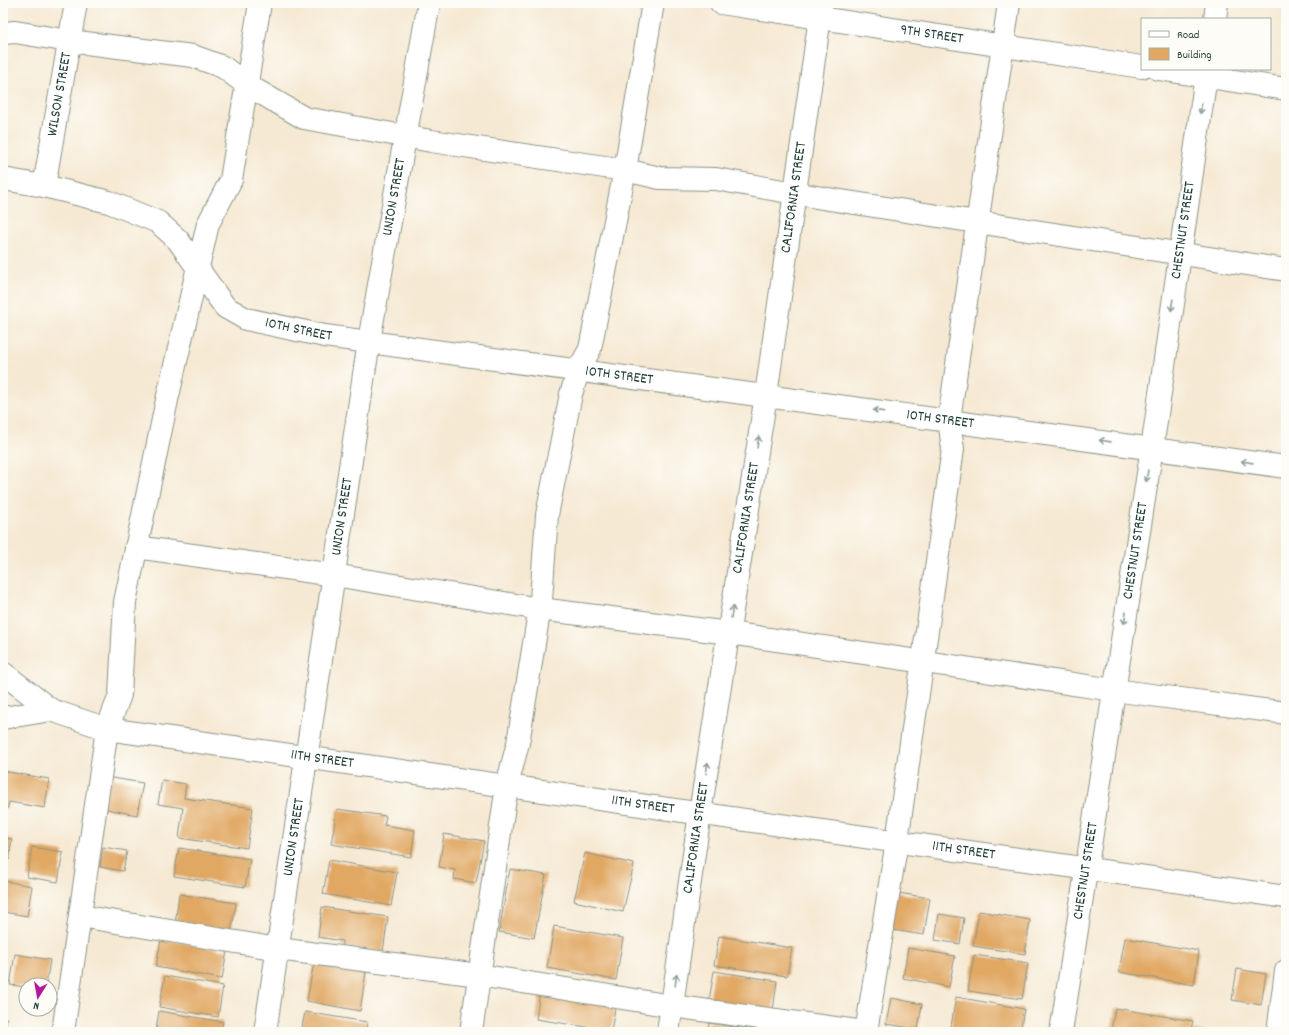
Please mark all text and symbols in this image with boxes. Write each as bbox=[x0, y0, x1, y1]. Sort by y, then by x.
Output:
legend bbox=[1141, 18, 1271, 70]
street label: 9TH STREET bbox=[898, 19, 965, 51]
text: Road bbox=[1177, 27, 1199, 44]
text: Building bbox=[1177, 47, 1212, 64]
street label: WILSON STREET bbox=[42, 51, 78, 138]
one-way arrow bbox=[1197, 101, 1205, 114]
street label: CALIFORNIA STREET bbox=[775, 140, 813, 255]
street label: UNION STREET bbox=[377, 157, 412, 238]
street label: CHESTNUT STREET bbox=[1166, 180, 1202, 281]
one-way arrow bbox=[1168, 299, 1176, 312]
street label: 10TH STREET bbox=[263, 312, 333, 348]
street label: 10TH STREET bbox=[584, 361, 654, 392]
street label: 10TH STREET bbox=[905, 404, 975, 435]
one-way arrow bbox=[873, 407, 886, 415]
one-way arrow bbox=[755, 436, 763, 449]
one-way arrow bbox=[1099, 438, 1112, 445]
one-way arrow bbox=[1241, 458, 1254, 465]
street label: CALIFORNIA STREET bbox=[727, 461, 766, 575]
one-way arrow bbox=[1143, 469, 1151, 482]
street label: UNION STREET bbox=[326, 476, 359, 557]
street label: CHESTNUT STREET bbox=[1118, 501, 1154, 601]
one-way arrow bbox=[728, 606, 736, 619]
one-way arrow bbox=[1121, 611, 1129, 624]
street label: 11TH STREET bbox=[289, 744, 355, 775]
one-way arrow bbox=[704, 762, 712, 775]
street label: CALIFORNIA STREET bbox=[677, 781, 716, 895]
street label: 11TH STREET bbox=[610, 790, 676, 821]
street label: UNION STREET bbox=[278, 797, 311, 878]
street label: CHESTNUT STREET bbox=[1068, 821, 1105, 921]
street label: 11TH STREET bbox=[931, 836, 996, 866]
one-way arrow bbox=[672, 973, 680, 986]
north arrow bbox=[18, 977, 58, 1017]
text: N bbox=[32, 996, 41, 1013]

